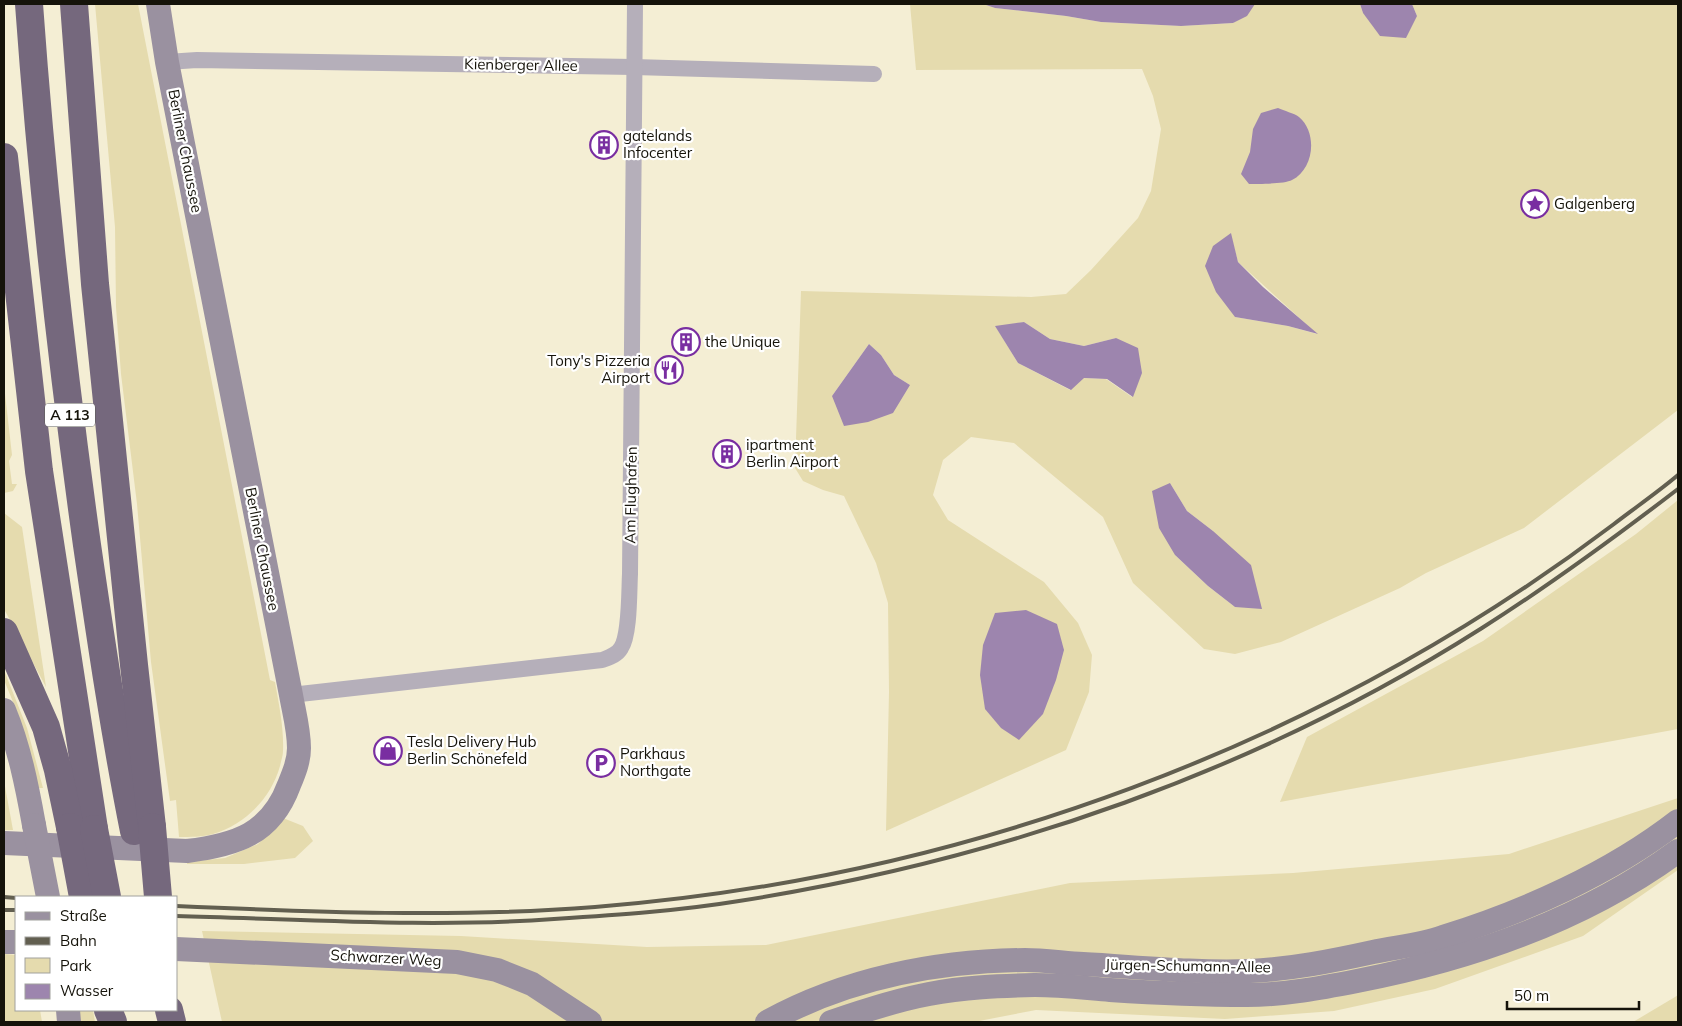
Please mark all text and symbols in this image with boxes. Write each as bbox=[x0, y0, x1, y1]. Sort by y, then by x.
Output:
street label: Kienberger Allee bbox=[464, 54, 578, 75]
street label: Berliner Chaussee bbox=[164, 88, 207, 214]
place label: gatelands Infocenter bbox=[623, 126, 693, 162]
building icon: gatelands Infocenter bbox=[589, 130, 619, 160]
place icon: Galgenberg bbox=[1520, 189, 1550, 219]
place label: Galgenberg bbox=[1554, 194, 1635, 213]
building icon: the Unique bbox=[671, 327, 701, 357]
place label: the Unique bbox=[705, 332, 780, 351]
place label: Tony's Pizzeria Airport bbox=[547, 351, 650, 387]
restaurant icon: Tony's Pizzeria Airport bbox=[654, 355, 684, 385]
road number: A 113 bbox=[45, 404, 95, 426]
place label: ipartment Berlin Airport bbox=[746, 435, 838, 471]
building icon: ipartment Berlin Airport bbox=[712, 439, 742, 469]
street label: Am Flughafen bbox=[620, 446, 641, 544]
street label: Berliner Chaussee bbox=[241, 486, 284, 612]
place label: Tesla Delivery Hub Berlin Schönefeld bbox=[407, 732, 536, 768]
shop icon: Tesla Delivery Hub Berlin Schönefeld bbox=[373, 736, 403, 766]
place label: Parkhaus Northgate bbox=[620, 744, 691, 780]
parking icon: Parkhaus Northgate bbox=[586, 748, 616, 778]
legend bbox=[15, 896, 178, 1011]
text: Straße bbox=[60, 906, 107, 925]
text: Bahn bbox=[60, 931, 97, 950]
street label: Schwarzer Weg bbox=[330, 945, 442, 970]
street label: Jürgen-Schumann-Allee bbox=[1105, 955, 1271, 976]
text: Park bbox=[60, 956, 92, 975]
scale bar bbox=[1507, 978, 1640, 1010]
text: Wasser bbox=[60, 981, 114, 1000]
text: 50 m bbox=[1514, 986, 1549, 1005]

